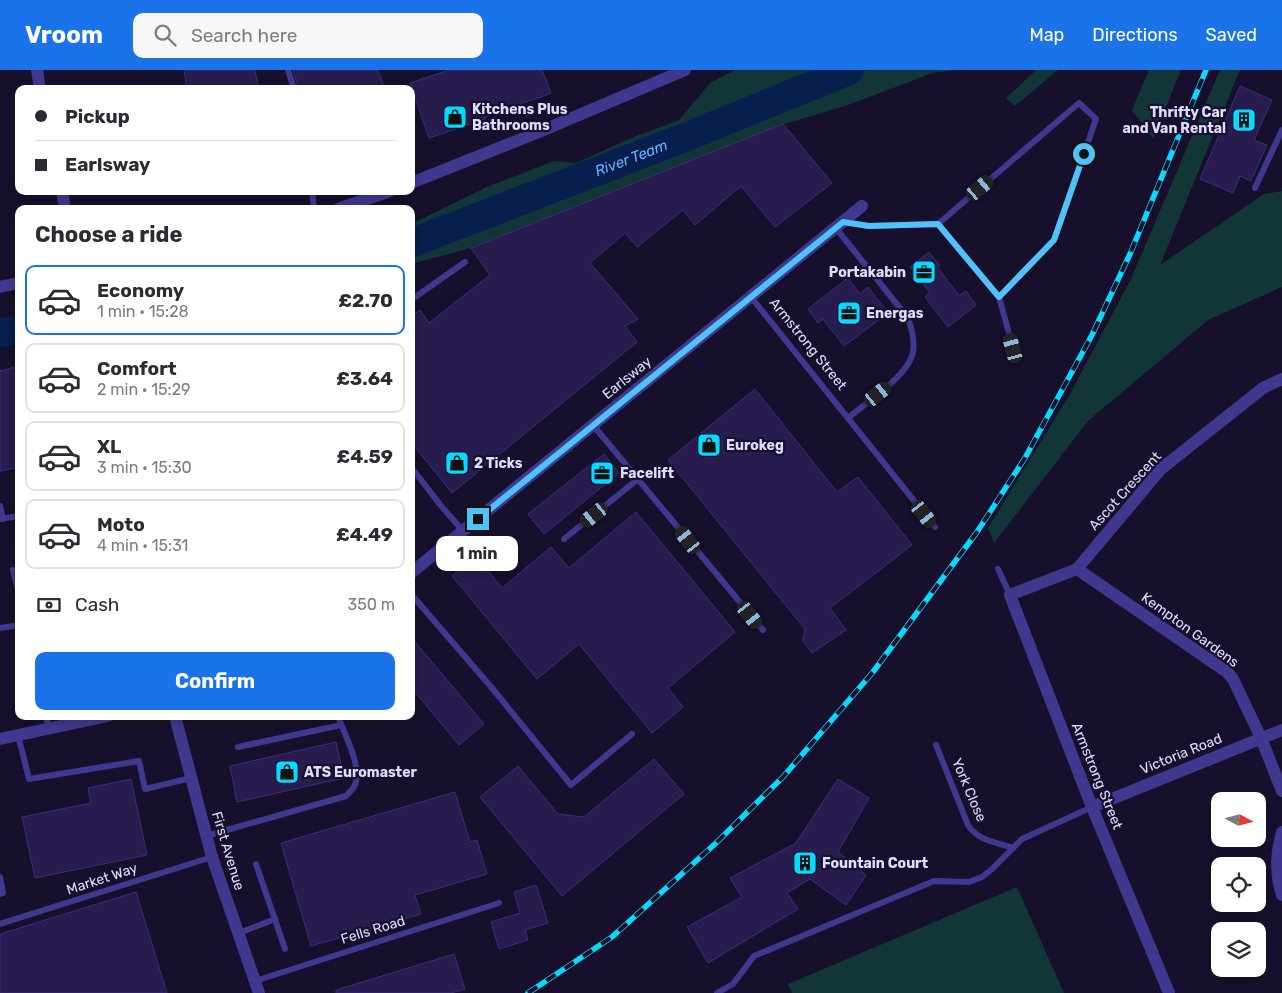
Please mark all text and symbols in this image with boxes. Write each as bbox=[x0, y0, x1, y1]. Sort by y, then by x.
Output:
search box bbox=[133, 13, 483, 58]
text: Vroom bbox=[25, 21, 103, 49]
icon: search bbox=[151, 21, 179, 49]
text: Search here bbox=[191, 24, 297, 47]
text: Map bbox=[1029, 24, 1064, 46]
text: Directions bbox=[1092, 24, 1178, 46]
text: Saved bbox=[1206, 24, 1257, 46]
place label: Kitchens Plus Bathrooms bbox=[472, 101, 568, 134]
shop icon: Kitchens Plus Bathrooms bbox=[442, 104, 468, 130]
place label: Thrifty Car and Van Rental bbox=[1123, 104, 1227, 137]
text: Pickup bbox=[65, 105, 130, 128]
building icon: Thrifty Car and Van Rental bbox=[1231, 107, 1257, 133]
water label: River Team bbox=[592, 136, 670, 180]
route start bbox=[1073, 143, 1095, 165]
text: Earlsway bbox=[65, 153, 150, 176]
car bbox=[963, 173, 996, 203]
text: Choose a ride bbox=[35, 221, 182, 248]
office icon: Portakabin bbox=[911, 259, 937, 285]
place label: Portakabin bbox=[829, 264, 906, 281]
icon: car bbox=[37, 278, 82, 323]
text: Economy bbox=[97, 279, 184, 302]
text: £2.70 bbox=[338, 289, 393, 312]
street label: Armstrong Street bbox=[766, 294, 851, 394]
office icon: Energas bbox=[836, 300, 862, 326]
text: 1 min · 15:28 bbox=[97, 302, 189, 321]
place label: Energas bbox=[866, 305, 924, 322]
car bbox=[1001, 332, 1024, 364]
street label: Earlsway bbox=[599, 353, 655, 403]
icon: car bbox=[37, 356, 82, 401]
text: Comfort bbox=[97, 357, 177, 380]
text: £3.64 bbox=[336, 367, 393, 390]
car bbox=[861, 379, 894, 409]
text: 2 min · 15:29 bbox=[97, 380, 191, 399]
shop icon: Eurokeg bbox=[696, 432, 722, 458]
icon: car bbox=[37, 434, 82, 479]
text: XL bbox=[97, 435, 121, 458]
place label: Eurokeg bbox=[726, 437, 784, 454]
text: £4.59 bbox=[337, 445, 393, 468]
street label: Ascot Crescent bbox=[1085, 448, 1165, 534]
shop icon: 2 Ticks bbox=[444, 450, 470, 476]
place label: 2 Ticks bbox=[474, 455, 523, 472]
text: 3 min · 15:30 bbox=[97, 458, 192, 477]
office icon: Facelift bbox=[589, 460, 615, 486]
place label: Facelift bbox=[620, 465, 674, 482]
car bbox=[908, 498, 939, 530]
car bbox=[577, 500, 610, 530]
route end bbox=[467, 508, 489, 530]
icon: car bbox=[37, 512, 82, 557]
text: Moto bbox=[97, 513, 145, 536]
text: £4.49 bbox=[336, 523, 393, 546]
car bbox=[672, 524, 703, 556]
text: 4 min · 15:31 bbox=[97, 536, 188, 555]
callout: 1 min bbox=[437, 536, 519, 572]
text: 1 min bbox=[457, 544, 497, 563]
street label: Kempton Gardens bbox=[1138, 589, 1242, 671]
icon: cash bbox=[35, 591, 63, 619]
text: Cash bbox=[75, 593, 119, 616]
text: 350 m bbox=[348, 595, 395, 614]
car bbox=[734, 599, 765, 631]
button: Confirm bbox=[35, 652, 395, 710]
street label: Armstrong Street bbox=[1068, 720, 1126, 832]
street label: Victoria Road bbox=[1138, 730, 1224, 778]
street label: York Close bbox=[948, 756, 990, 825]
shop icon: ATS Euromaster bbox=[274, 759, 300, 785]
place label: ATS Euromaster bbox=[304, 764, 417, 781]
north arrow bbox=[1211, 792, 1266, 848]
map controls bbox=[1211, 792, 1266, 977]
street label: First Avenue bbox=[208, 810, 248, 893]
building icon: Fountain Court bbox=[792, 850, 818, 876]
place label: Fountain Court bbox=[822, 855, 928, 872]
button: locate bbox=[1211, 857, 1266, 912]
street label: Market Way bbox=[64, 859, 140, 898]
street label: Fells Road bbox=[339, 912, 407, 948]
button: layers bbox=[1211, 922, 1266, 977]

